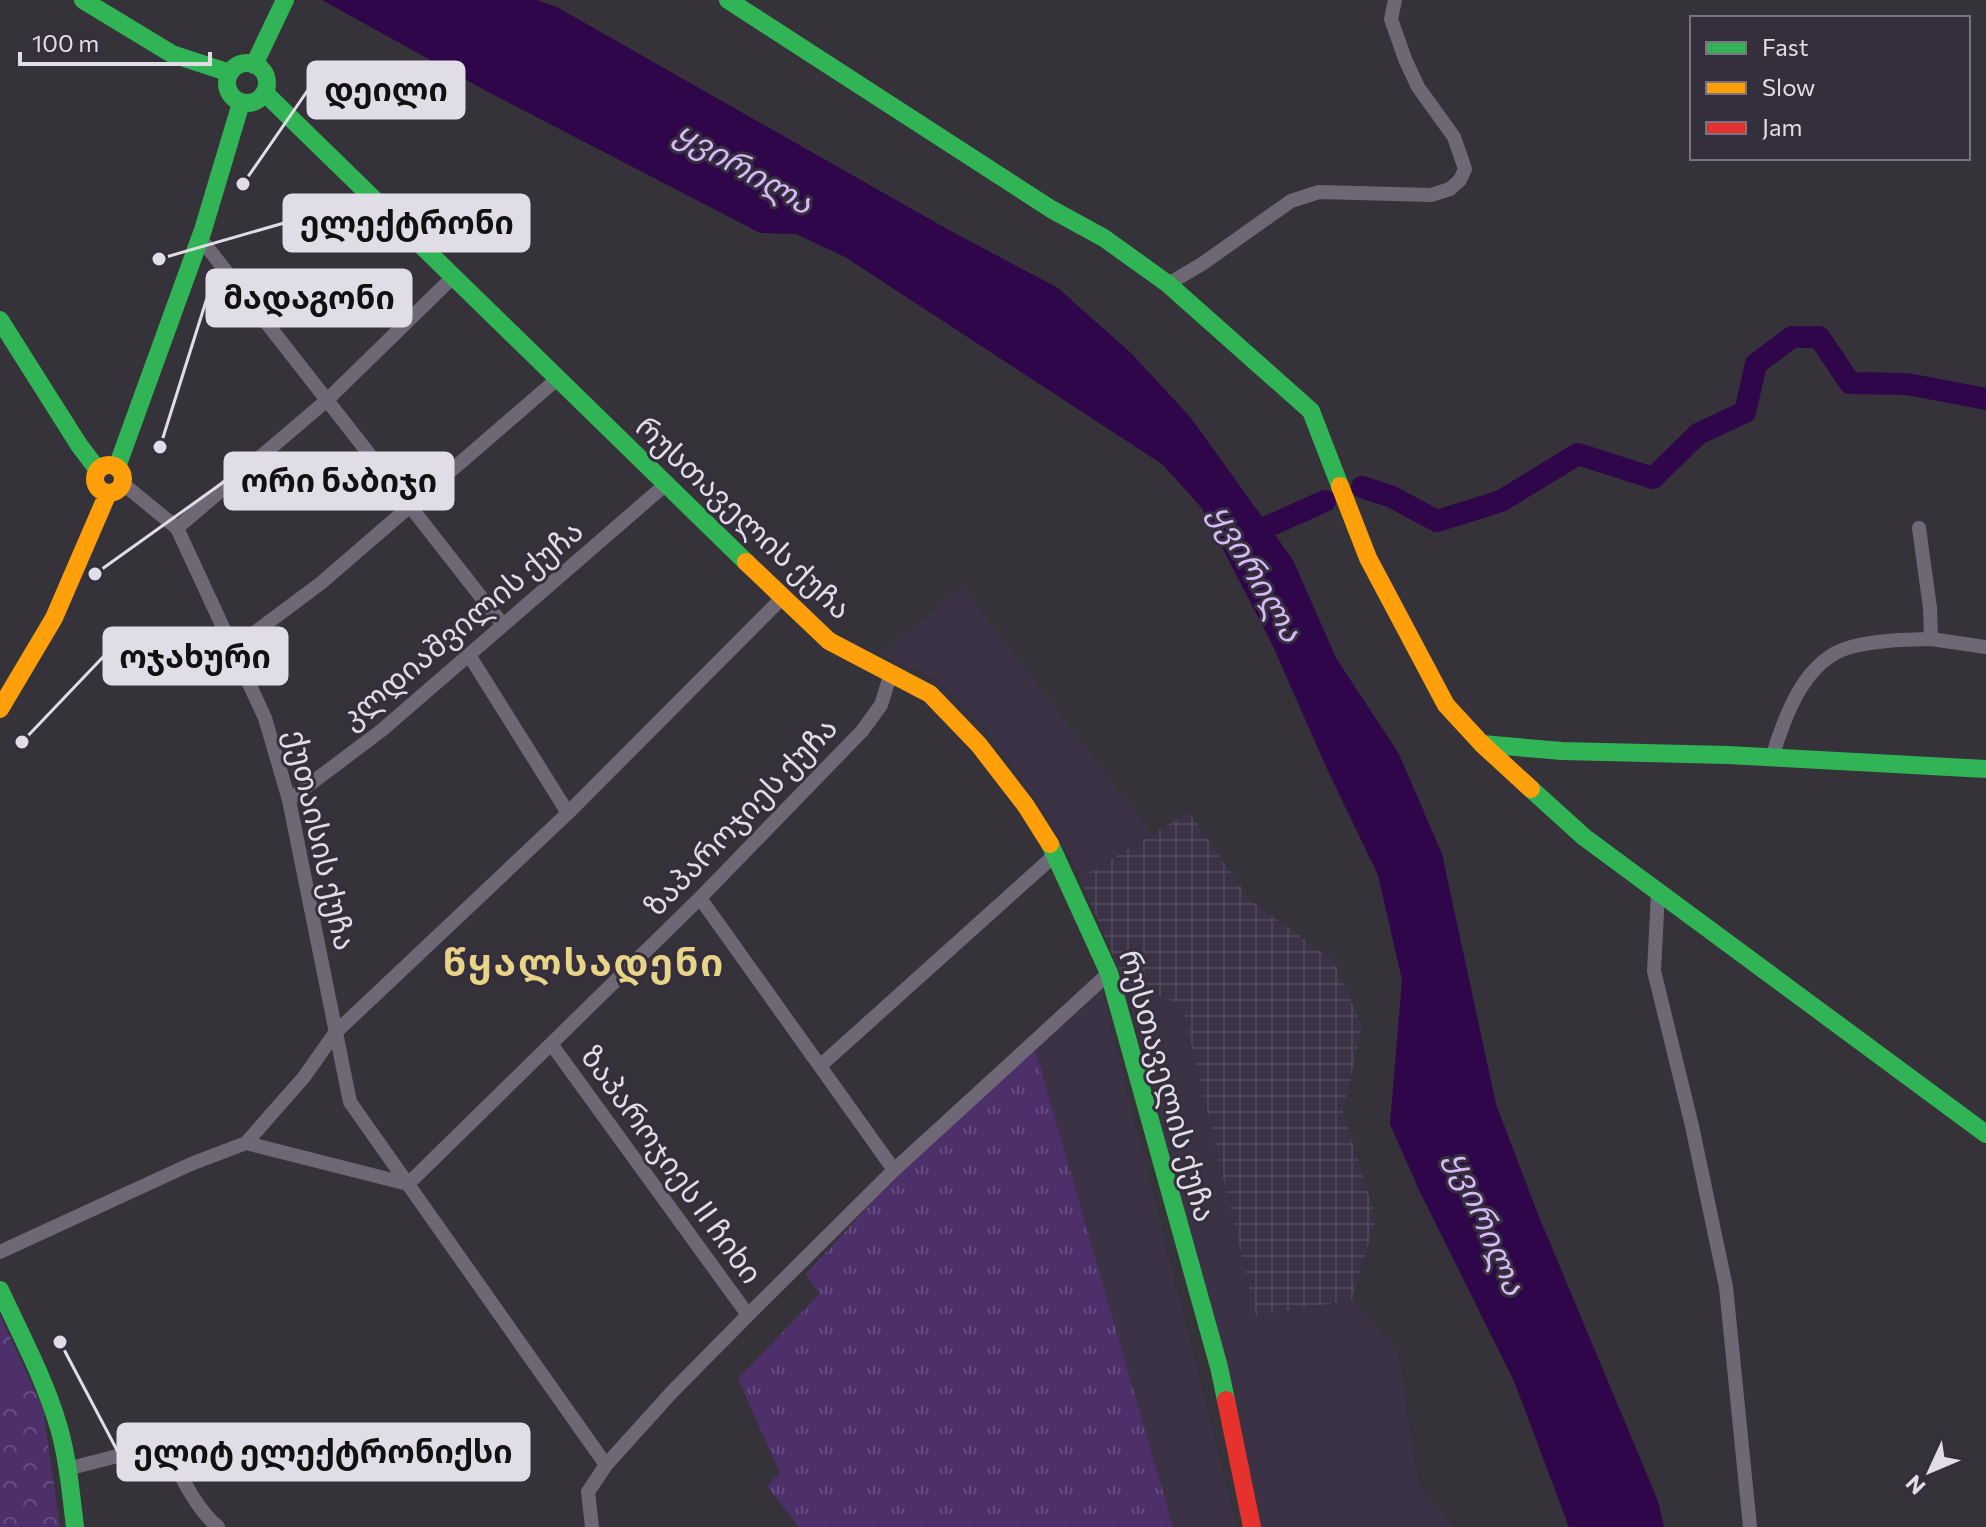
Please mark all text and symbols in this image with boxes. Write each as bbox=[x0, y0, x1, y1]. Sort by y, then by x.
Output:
scale bar bbox=[20, 16, 210, 66]
legend bbox=[1690, 16, 1970, 160]
text: 100 m bbox=[32, 28, 99, 57]
text: Fast bbox=[1762, 32, 1809, 61]
callout: დეილი bbox=[308, 62, 464, 118]
text: დეილი bbox=[324, 68, 448, 110]
text: Slow bbox=[1762, 72, 1815, 101]
water label: ყვირილა bbox=[669, 111, 821, 223]
text: Jam bbox=[1762, 112, 1802, 141]
callout: ელექტრონი bbox=[284, 195, 529, 251]
text: ელექტრონი bbox=[300, 201, 514, 243]
callout: მადაგონი bbox=[207, 270, 411, 326]
text: მადაგონი bbox=[223, 276, 395, 318]
street label: რუსთაველის ქუჩა bbox=[628, 407, 860, 627]
callout: ორი ნაბიჯი bbox=[225, 453, 453, 509]
text: ორი ნაბიჯი bbox=[241, 459, 437, 500]
water label: ყვირილა bbox=[1202, 496, 1313, 649]
street label: კლდიაშვილის ქუჩა bbox=[331, 511, 591, 737]
callout: ოჯახური bbox=[104, 628, 287, 684]
text: ოჯახური bbox=[119, 635, 271, 676]
street label: ზაპაროჯიეს ქუჩა bbox=[635, 708, 845, 924]
street label: ქუთაისის ქუჩა bbox=[277, 726, 366, 954]
district label: წყალსადენი bbox=[443, 937, 725, 986]
street label: რუსთაველის ქუჩა bbox=[1111, 945, 1226, 1226]
street label: ზაპაროჯიეს II ჩიხი bbox=[573, 1037, 772, 1291]
water label: ყვირილა bbox=[1439, 1144, 1536, 1301]
callout: ელიტ ელექტრონიქსი bbox=[118, 1424, 529, 1480]
text: ელიტ ელექტრონიქსი bbox=[133, 1430, 513, 1472]
north arrow bbox=[1890, 1431, 1970, 1511]
text: N bbox=[1900, 1470, 1931, 1501]

